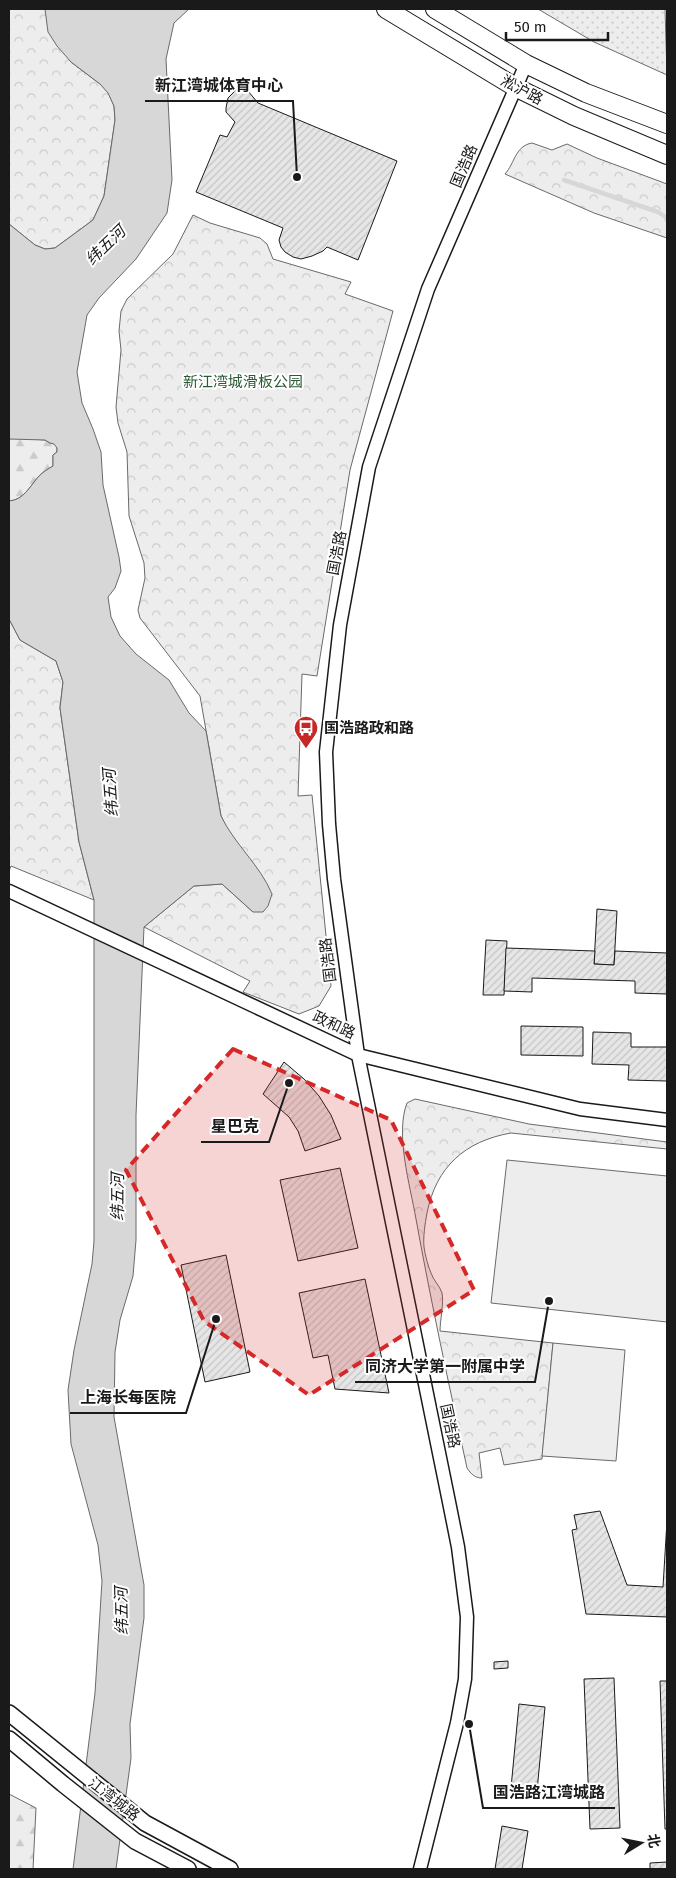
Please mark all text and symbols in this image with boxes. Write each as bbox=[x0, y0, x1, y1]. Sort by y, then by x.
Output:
scale bar bbox=[506, 10, 608, 42]
text: 50 m bbox=[514, 18, 547, 36]
callout: 新江湾城体育中心 bbox=[145, 70, 293, 101]
street label: 淞沪路 bbox=[498, 71, 546, 109]
text: 新江湾城体育中心 bbox=[155, 76, 283, 95]
street label: 国浩路 bbox=[447, 142, 481, 190]
water label: 纬五河 bbox=[81, 220, 131, 269]
park label: 新江湾城滑板公园 bbox=[183, 373, 303, 391]
street label: 国浩路 bbox=[324, 529, 350, 577]
bus stop icon: 国浩路政和路 bbox=[293, 715, 319, 749]
place label: 国浩路政和路 bbox=[324, 719, 414, 737]
water label: 纬五河 bbox=[99, 765, 122, 818]
street label: 国浩路 bbox=[316, 937, 340, 983]
street label: 政和路 bbox=[310, 1007, 358, 1043]
callout: 星巴克 bbox=[201, 1111, 269, 1142]
text: 星巴克 bbox=[211, 1117, 259, 1136]
water label: 纬五河 bbox=[108, 1170, 127, 1221]
callout: 同济大学第一附属中学 bbox=[355, 1351, 535, 1382]
text: 同济大学第一附属中学 bbox=[365, 1357, 525, 1376]
callout: 上海长每医院 bbox=[70, 1382, 186, 1413]
text: 上海长每医院 bbox=[80, 1388, 176, 1407]
street label: 国浩路 bbox=[437, 1402, 463, 1450]
water label: 纬五河 bbox=[112, 1584, 131, 1635]
street label: 江湾城路 bbox=[85, 1773, 143, 1825]
callout: 国浩路江湾城路 bbox=[483, 1777, 615, 1808]
text: 国浩路江湾城路 bbox=[493, 1783, 605, 1802]
north arrow bbox=[616, 1818, 666, 1868]
text: 北 bbox=[644, 1832, 663, 1849]

